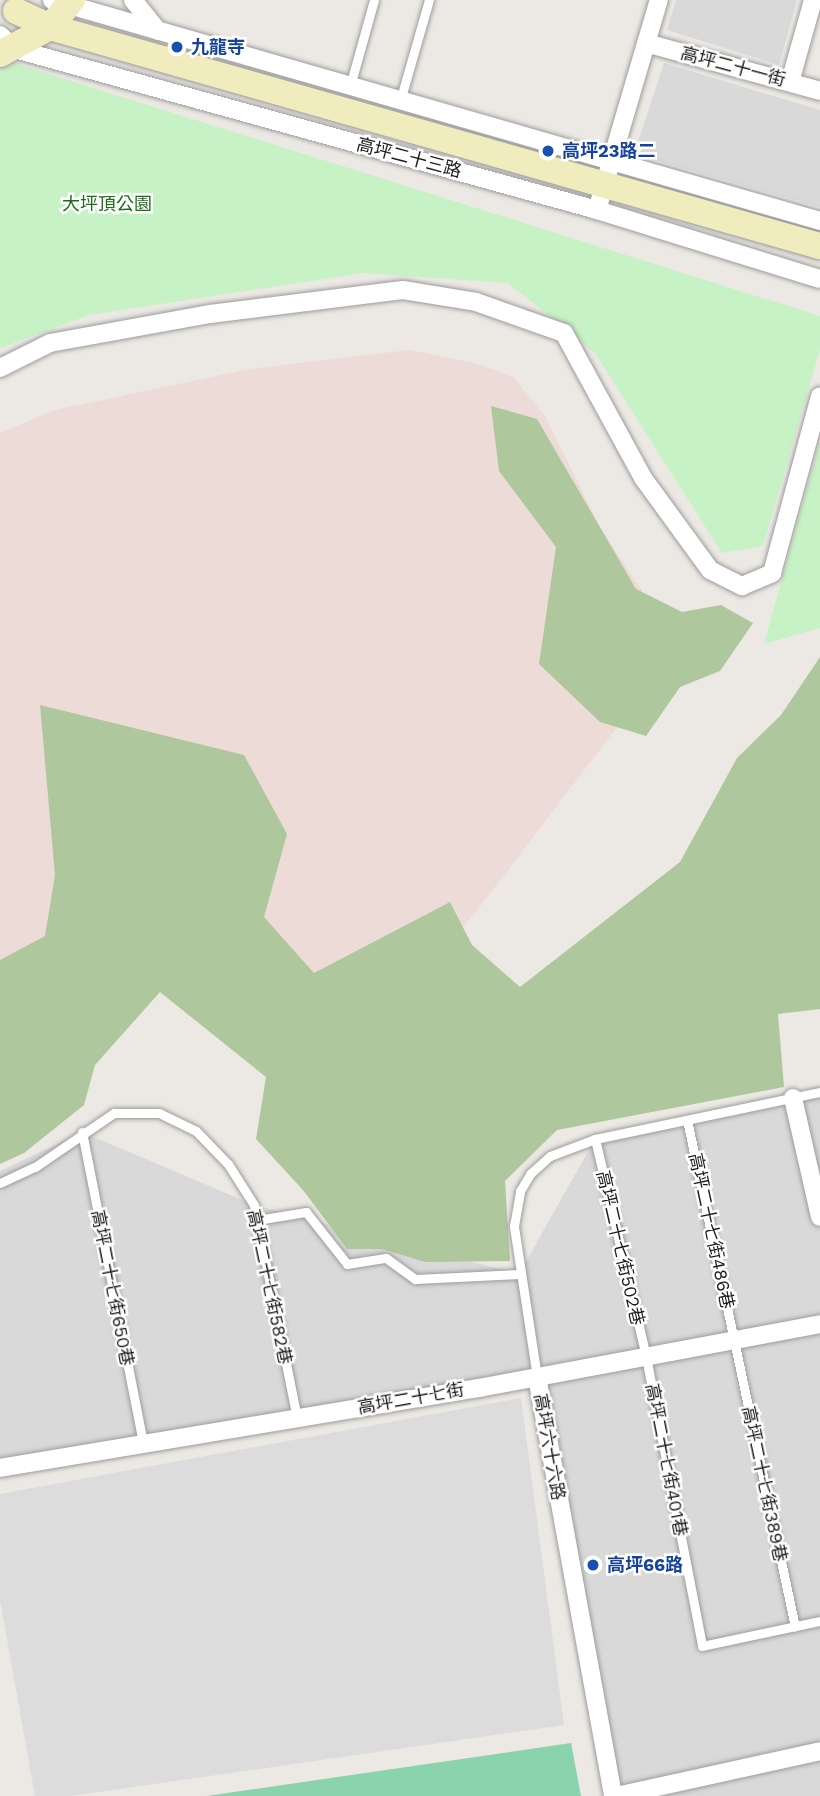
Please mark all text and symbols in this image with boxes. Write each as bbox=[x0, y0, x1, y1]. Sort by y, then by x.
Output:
place label: 九龍寺 bbox=[191, 36, 245, 58]
marker: 九龍寺 bbox=[169, 39, 185, 55]
street label: 高坪二十一街 bbox=[678, 43, 788, 91]
street label: 高坪二十三路 bbox=[354, 134, 464, 182]
place label: 高坪23路二 bbox=[562, 140, 655, 162]
marker: 高坪23路二 bbox=[540, 143, 556, 159]
park label: 大坪頂公園 bbox=[62, 193, 152, 215]
street label: 高坪二十七街486巷 bbox=[684, 1151, 738, 1311]
street label: 高坪二十七街502巷 bbox=[592, 1169, 648, 1327]
street label: 高坪二十七街582巷 bbox=[242, 1207, 296, 1367]
street label: 高坪二十七街650巷 bbox=[86, 1208, 138, 1368]
street label: 高坪二十七街 bbox=[356, 1379, 466, 1419]
street label: 高坪二十七街401巷 bbox=[641, 1382, 691, 1538]
street label: 高坪六十六路 bbox=[529, 1392, 569, 1502]
street label: 高坪二十七街389巷 bbox=[737, 1404, 791, 1564]
place label: 高坪66路 bbox=[607, 1554, 683, 1576]
marker: 高坪66路 bbox=[585, 1557, 601, 1573]

